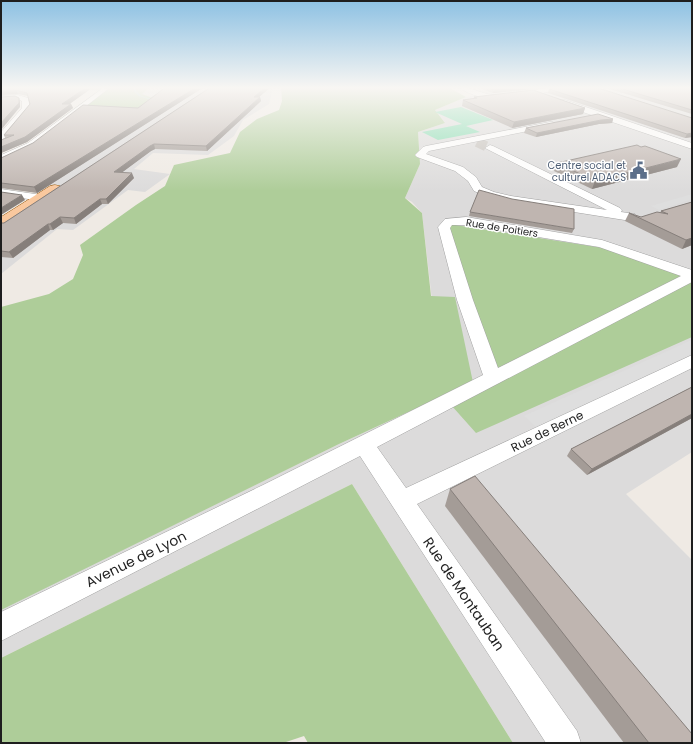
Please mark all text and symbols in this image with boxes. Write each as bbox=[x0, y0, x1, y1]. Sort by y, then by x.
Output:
place label: Centre social et culturel ADACS bbox=[548, 158, 626, 185]
public building icon: Centre social et culturel ADACS bbox=[629, 161, 649, 181]
street label: Rue de Poitiers bbox=[465, 215, 539, 241]
street label: Rue de Berne bbox=[508, 406, 586, 456]
street label: Avenue de Lyon bbox=[82, 526, 190, 592]
street label: Rue de Montauban bbox=[418, 533, 510, 655]

